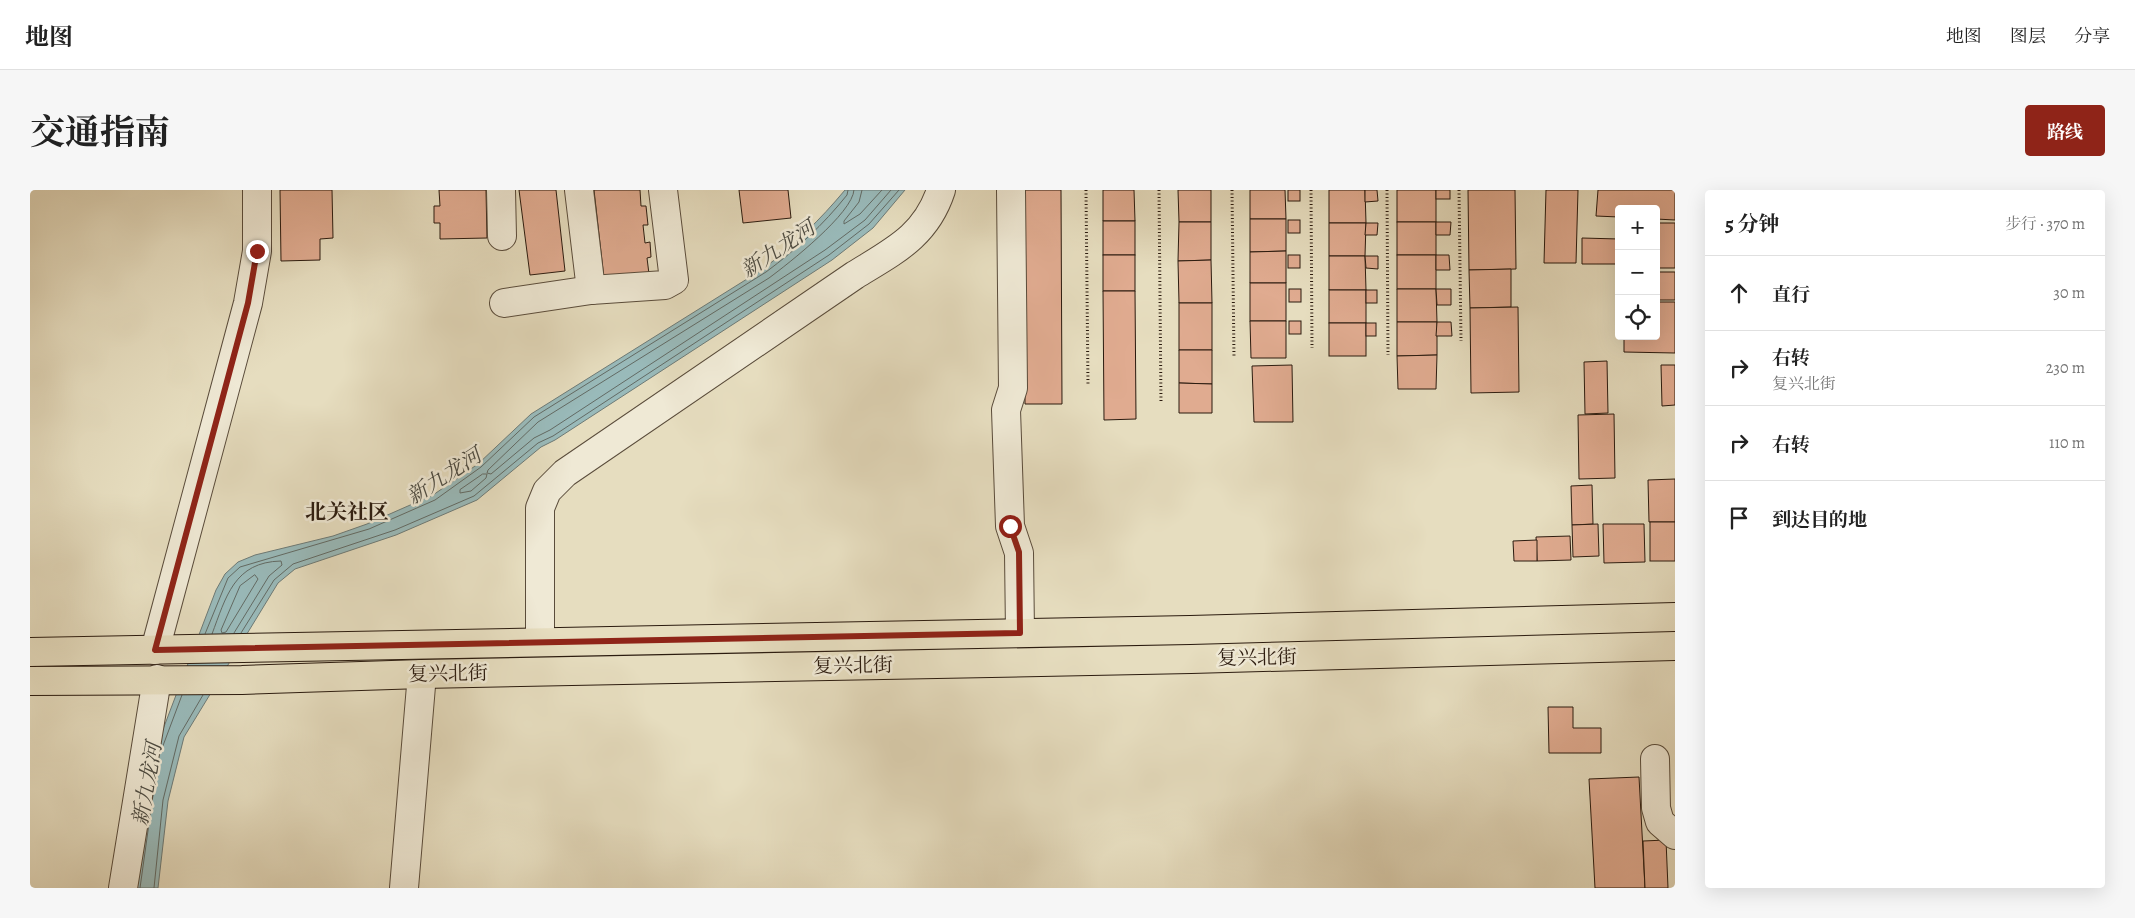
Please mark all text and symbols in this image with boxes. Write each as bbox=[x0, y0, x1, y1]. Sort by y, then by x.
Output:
text: 地图 bbox=[25, 21, 73, 53]
text: 地图 bbox=[1946, 24, 1982, 48]
text: 图层 bbox=[2010, 24, 2046, 48]
text: 分享 bbox=[2074, 24, 2110, 48]
button: 路线 bbox=[2025, 105, 2105, 156]
text: 交通指南 bbox=[30, 108, 170, 156]
map controls bbox=[1615, 205, 1660, 340]
button: + bbox=[1615, 205, 1660, 250]
text: 5 分钟 bbox=[1725, 210, 1780, 238]
water label: 新九龙河 bbox=[735, 212, 824, 284]
text: 步行 · 370 m bbox=[2005, 213, 2085, 235]
route end bbox=[246, 240, 269, 263]
button: − bbox=[1615, 250, 1660, 295]
icon: ahead bbox=[1725, 279, 1753, 307]
text: 直行 bbox=[1772, 282, 1810, 308]
text: 30 m bbox=[2053, 282, 2085, 304]
button: locate bbox=[1615, 295, 1660, 340]
text: 右转 bbox=[1772, 345, 1810, 371]
icon: right bbox=[1725, 354, 1753, 382]
text: 230 m bbox=[2046, 357, 2085, 379]
text: 复兴北街 bbox=[1772, 373, 1836, 395]
icon: right bbox=[1725, 429, 1753, 457]
text: 右转 bbox=[1772, 432, 1810, 458]
text: 110 m bbox=[2049, 432, 2085, 454]
water label: 新九龙河 bbox=[401, 439, 490, 511]
district label: 北关社区 bbox=[305, 498, 389, 526]
icon: arrive bbox=[1725, 504, 1753, 532]
text: 到达目的地 bbox=[1772, 507, 1867, 533]
route start bbox=[999, 515, 1022, 538]
street label: 复兴北街 bbox=[1217, 643, 1297, 672]
street label: 复兴北街 bbox=[813, 651, 893, 680]
street label: 复兴北街 bbox=[408, 659, 488, 688]
water label: 新九龙河 bbox=[126, 736, 169, 828]

